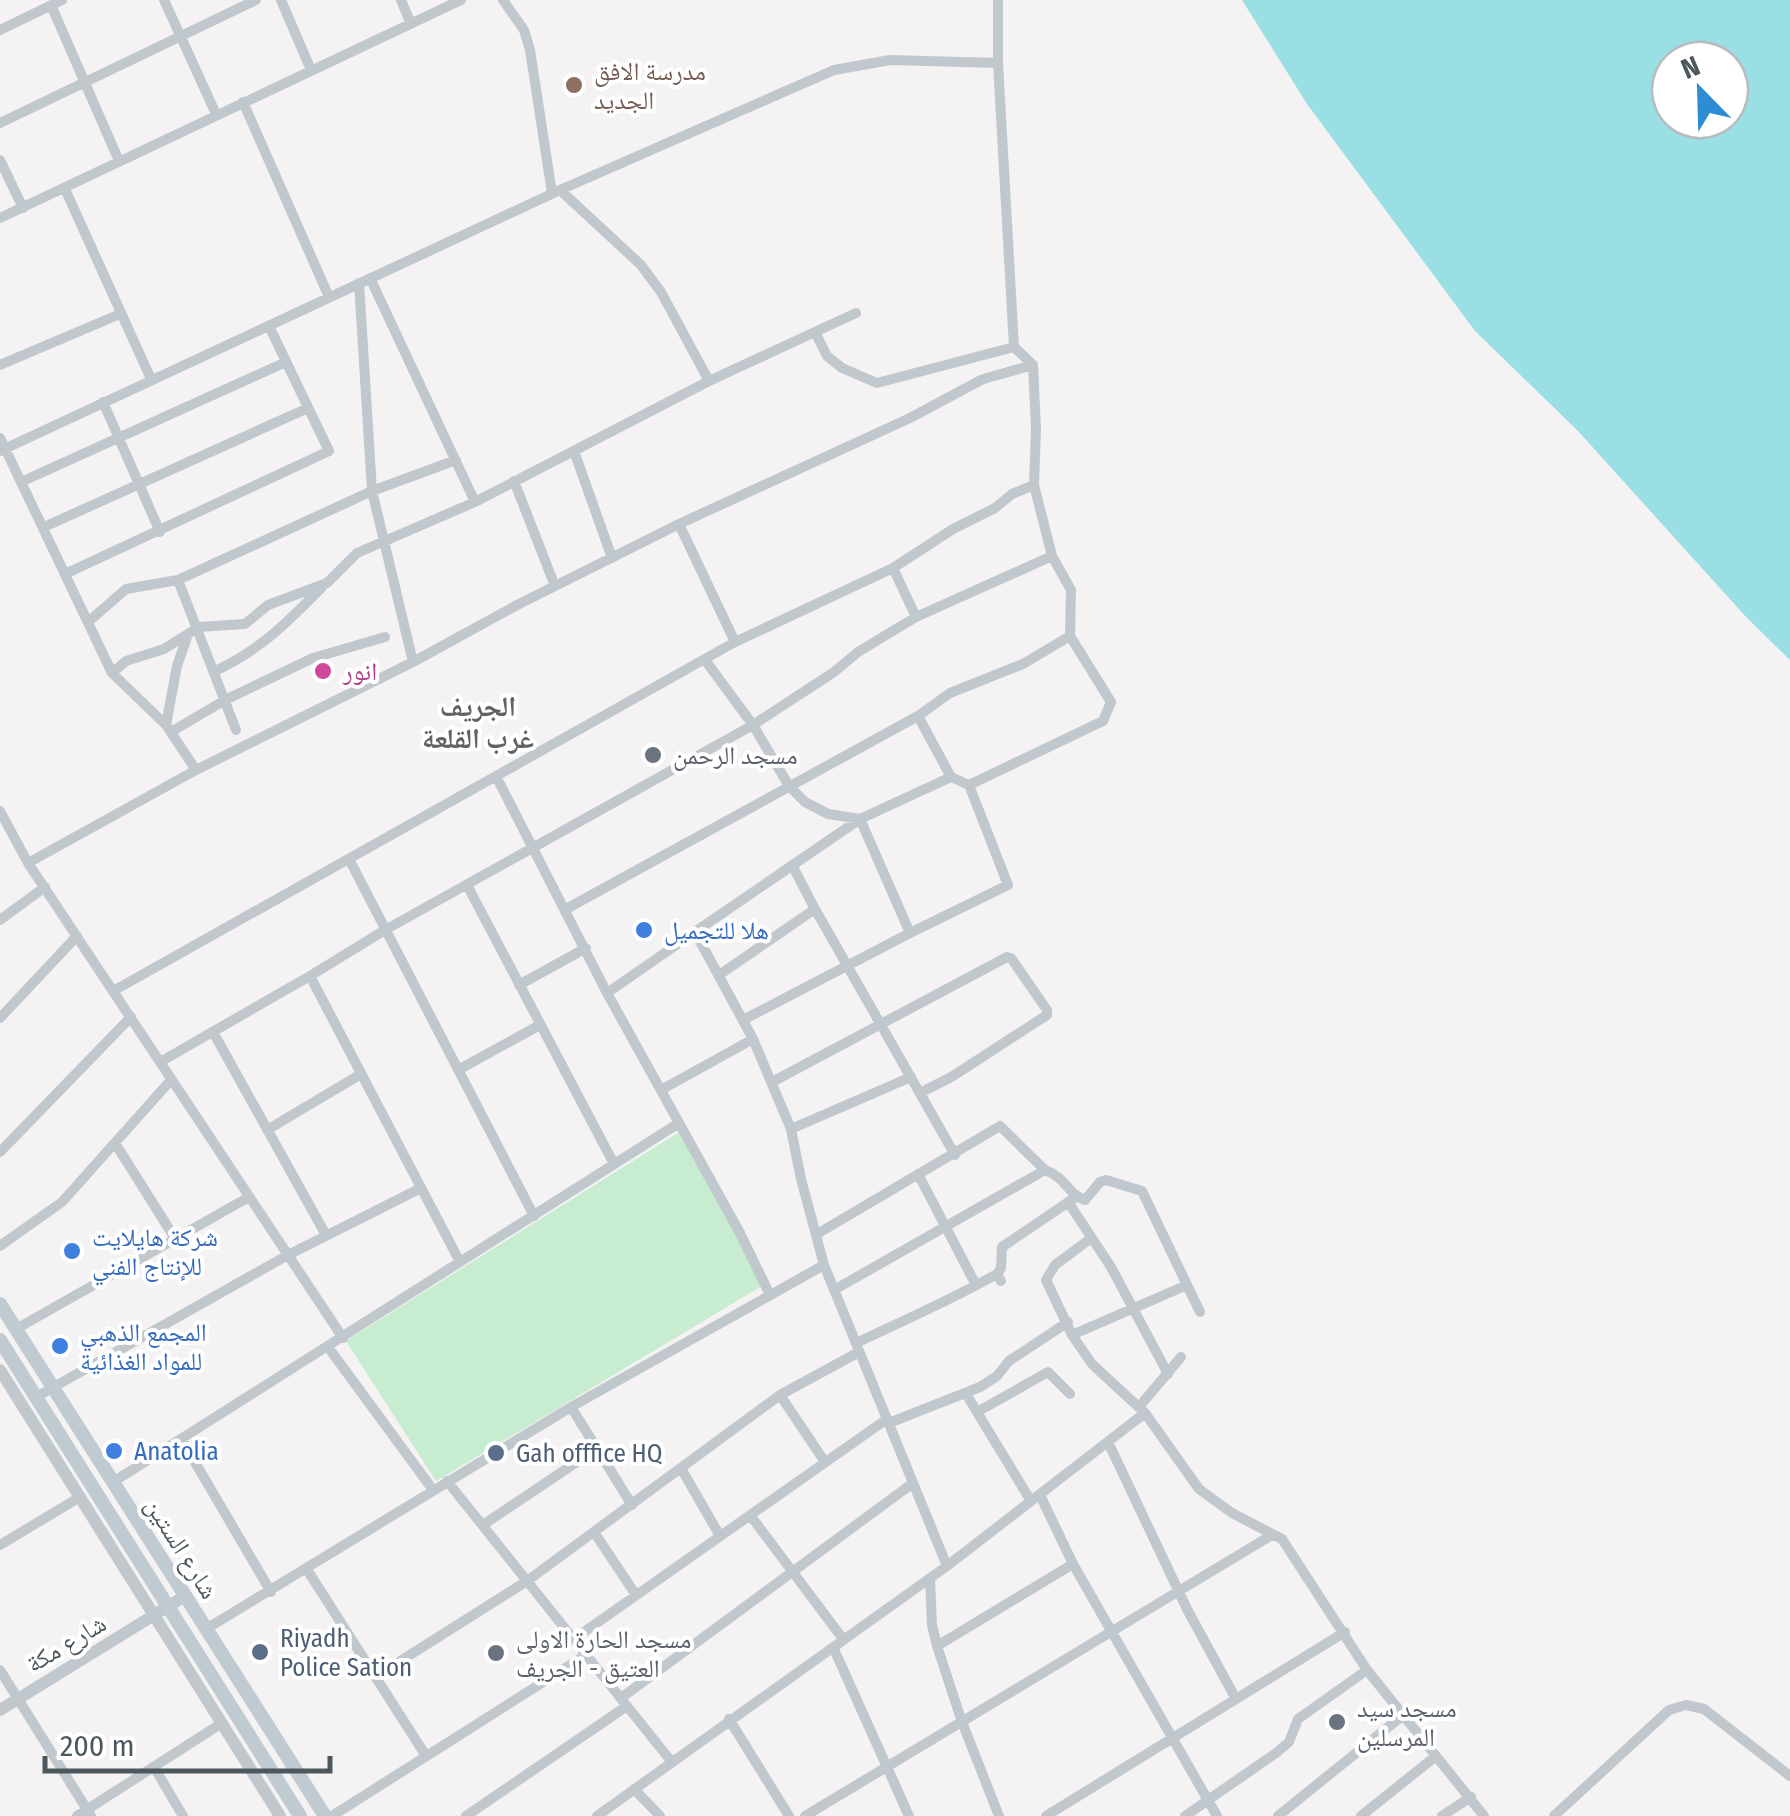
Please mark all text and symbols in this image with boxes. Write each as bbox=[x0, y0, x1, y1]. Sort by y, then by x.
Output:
north arrow bbox=[1650, 40, 1750, 140]
text: N bbox=[1676, 49, 1705, 86]
place label: مدرسة الافق الجديد bbox=[594, 57, 706, 116]
marker: مدرسة الافق الجديد bbox=[563, 74, 585, 96]
place label: انور bbox=[342, 657, 377, 687]
marker: انور bbox=[312, 660, 334, 682]
district label: الجريف غرب القلعة bbox=[422, 690, 534, 755]
place label: مسجد الرحمن bbox=[673, 741, 798, 771]
marker: مسجد الرحمن bbox=[642, 744, 664, 766]
place label: هلا للتجميل bbox=[664, 916, 769, 946]
marker: هلا للتجميل bbox=[633, 919, 655, 941]
place label: شركة هايلايت للإنتاج الفني bbox=[92, 1223, 218, 1286]
marker: شركة هايلايت للإنتاج الفني bbox=[61, 1240, 83, 1262]
place label: المجمع الذهبي للمواد الغذائية bbox=[80, 1318, 207, 1377]
marker: المجمع الذهبي للمواد الغذائية bbox=[49, 1335, 71, 1357]
place label: Anatolia bbox=[134, 1437, 219, 1467]
place label: Gah offfice HQ bbox=[516, 1439, 663, 1469]
marker: Anatolia bbox=[103, 1440, 125, 1462]
marker: Gah offfice HQ bbox=[485, 1442, 507, 1464]
street label: شارع الستين bbox=[138, 1492, 224, 1605]
street label: شارع مكة bbox=[21, 1608, 112, 1679]
place label: Riyadh Police Sation bbox=[280, 1624, 412, 1683]
place label: مسجد الحارة الاولى العتيق - الجريف bbox=[516, 1625, 691, 1684]
marker: Riyadh Police Sation bbox=[249, 1641, 271, 1663]
marker: مسجد الحارة الاولى العتيق - الجريف bbox=[485, 1642, 507, 1664]
place label: مسجد سيد المرسلين bbox=[1357, 1694, 1457, 1753]
scale bar bbox=[45, 1711, 330, 1773]
marker: مسجد سيد المرسلين bbox=[1326, 1711, 1348, 1733]
text: 200 m bbox=[60, 1728, 135, 1764]

